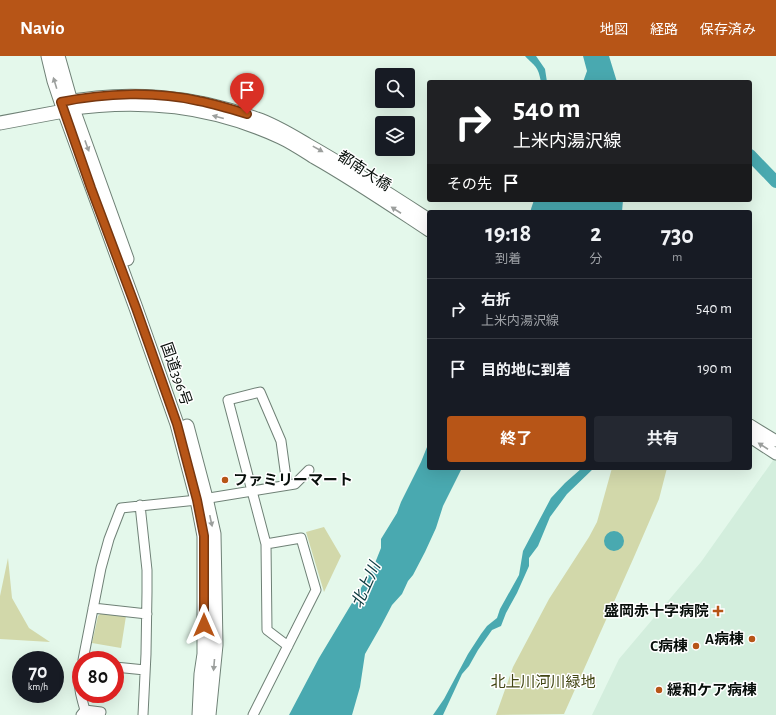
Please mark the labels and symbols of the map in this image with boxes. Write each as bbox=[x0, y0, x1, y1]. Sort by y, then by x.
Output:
pin bbox=[230, 73, 264, 114]
one-way arrow bbox=[52, 77, 58, 89]
one-way arrow bbox=[212, 113, 224, 119]
one-way arrow bbox=[84, 140, 90, 152]
one-way arrow bbox=[312, 146, 324, 153]
street label: 都南大橋 bbox=[335, 148, 394, 194]
one-way arrow bbox=[391, 206, 401, 214]
street label: 国道396号 bbox=[158, 340, 195, 407]
one-way arrow bbox=[758, 442, 768, 450]
place label: ファミリーマート bbox=[233, 473, 353, 488]
marker: ファミリーマート bbox=[220, 475, 230, 485]
one-way arrow bbox=[209, 515, 215, 527]
water label: 北上川 bbox=[348, 558, 384, 610]
place label: 盛岡赤十字病院 bbox=[604, 602, 709, 619]
position arrow bbox=[183, 604, 225, 646]
marker: 盛岡赤十字病院 bbox=[712, 605, 724, 617]
place label: A病棟 bbox=[705, 630, 744, 647]
marker: A病棟 bbox=[747, 634, 757, 644]
place label: C病棟 bbox=[650, 637, 688, 654]
marker: C病棟 bbox=[691, 641, 701, 651]
speed limit sign: 80 bbox=[72, 651, 124, 703]
one-way arrow bbox=[210, 659, 217, 671]
park label: 北上川河川緑地 bbox=[490, 673, 596, 690]
place label: 緩和ケア病棟 bbox=[667, 681, 757, 698]
marker: 緩和ケア病棟 bbox=[654, 685, 664, 695]

